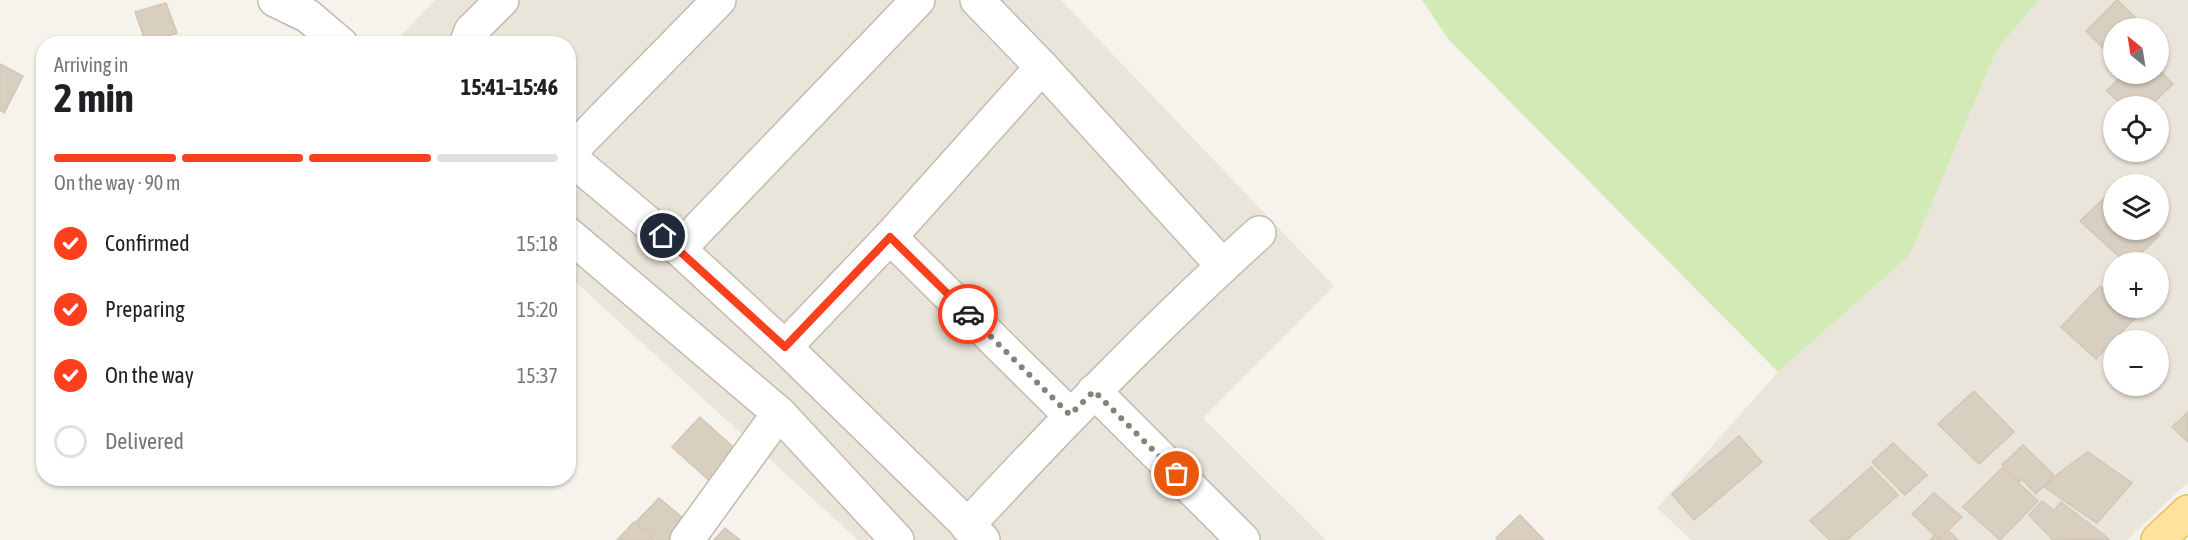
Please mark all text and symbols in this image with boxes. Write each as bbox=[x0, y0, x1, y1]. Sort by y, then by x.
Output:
north arrow bbox=[2103, 18, 2169, 84]
map controls bbox=[2103, 18, 2169, 396]
text: Arriving in bbox=[54, 53, 128, 76]
text: 15:41–15:46 bbox=[461, 74, 558, 100]
text: 2 min bbox=[54, 76, 134, 120]
button: locate bbox=[2103, 96, 2169, 162]
text: On the way · 90 m bbox=[54, 171, 180, 194]
button: layers bbox=[2103, 174, 2169, 240]
pin bbox=[637, 210, 688, 261]
icon: home bbox=[646, 219, 679, 252]
icon: check bbox=[54, 227, 87, 260]
text: Confirmed bbox=[105, 230, 190, 256]
text: 15:18 bbox=[517, 232, 558, 255]
button: + bbox=[2103, 252, 2169, 318]
courier bbox=[938, 284, 998, 344]
icon: check bbox=[54, 293, 87, 326]
text: Preparing bbox=[105, 296, 185, 322]
text: 15:20 bbox=[517, 298, 558, 321]
icon: car bbox=[952, 298, 985, 331]
button: − bbox=[2103, 330, 2169, 396]
icon: check bbox=[54, 359, 87, 392]
text: On the way bbox=[105, 362, 194, 388]
text: 15:37 bbox=[517, 364, 558, 387]
text: Delivered bbox=[105, 428, 184, 454]
pin bbox=[1151, 448, 1202, 499]
icon: bag bbox=[1160, 457, 1193, 490]

